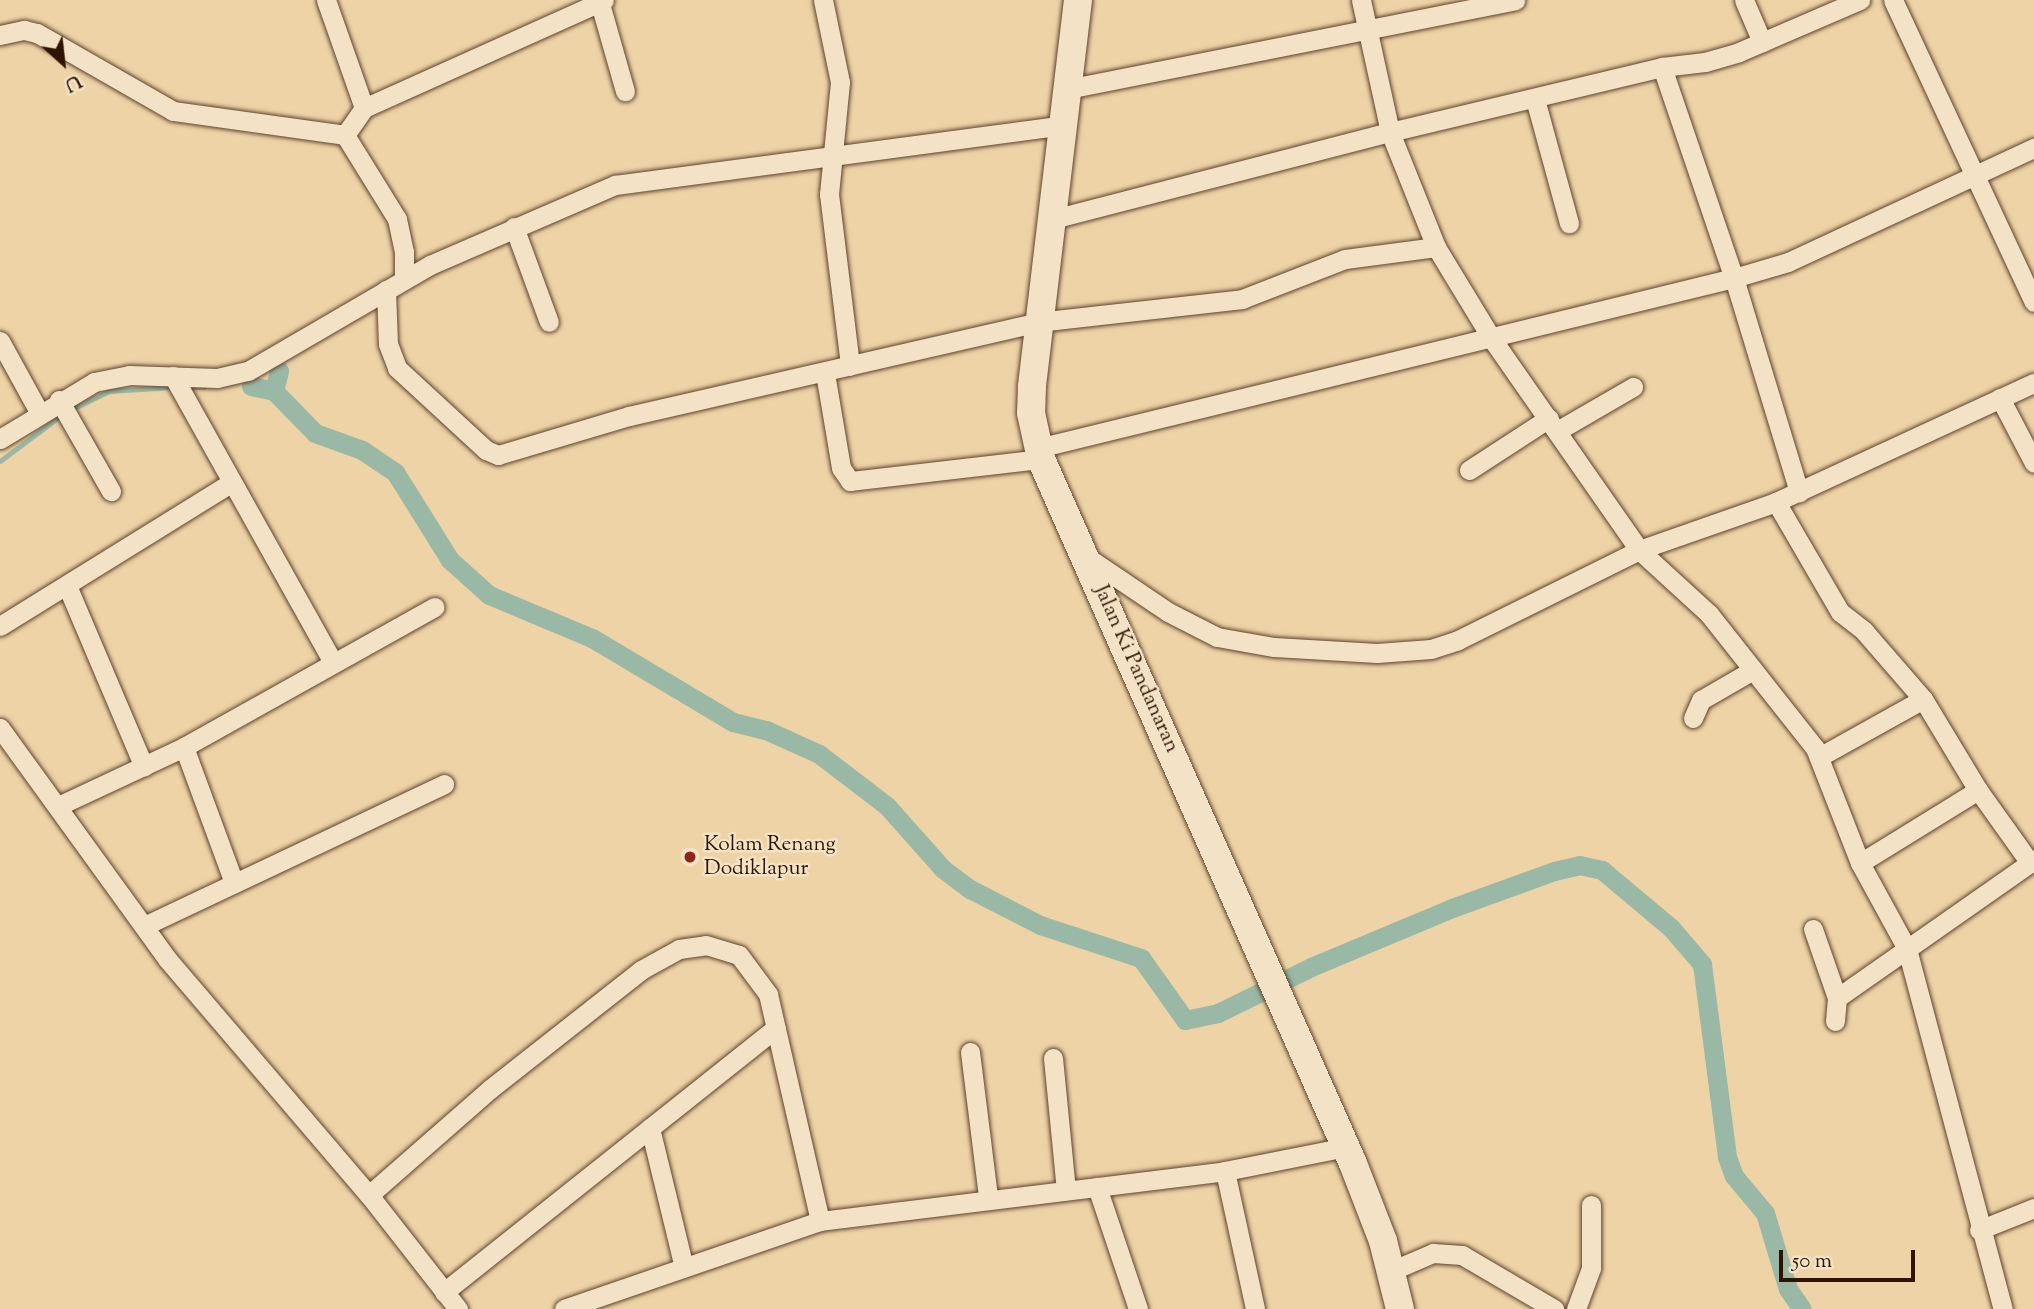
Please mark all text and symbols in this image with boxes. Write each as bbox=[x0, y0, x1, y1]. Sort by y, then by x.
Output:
north arrow bbox=[28, 28, 98, 98]
text: U bbox=[60, 67, 86, 98]
street label: Jalan Ki Pandanaran bbox=[1088, 581, 1184, 757]
place label: Kolam Renang Dodiklapur bbox=[704, 832, 836, 882]
marker: Kolam Renang Dodiklapur bbox=[682, 849, 698, 865]
scale bar bbox=[1782, 1236, 1918, 1280]
text: 50 m bbox=[1792, 1247, 1832, 1277]

